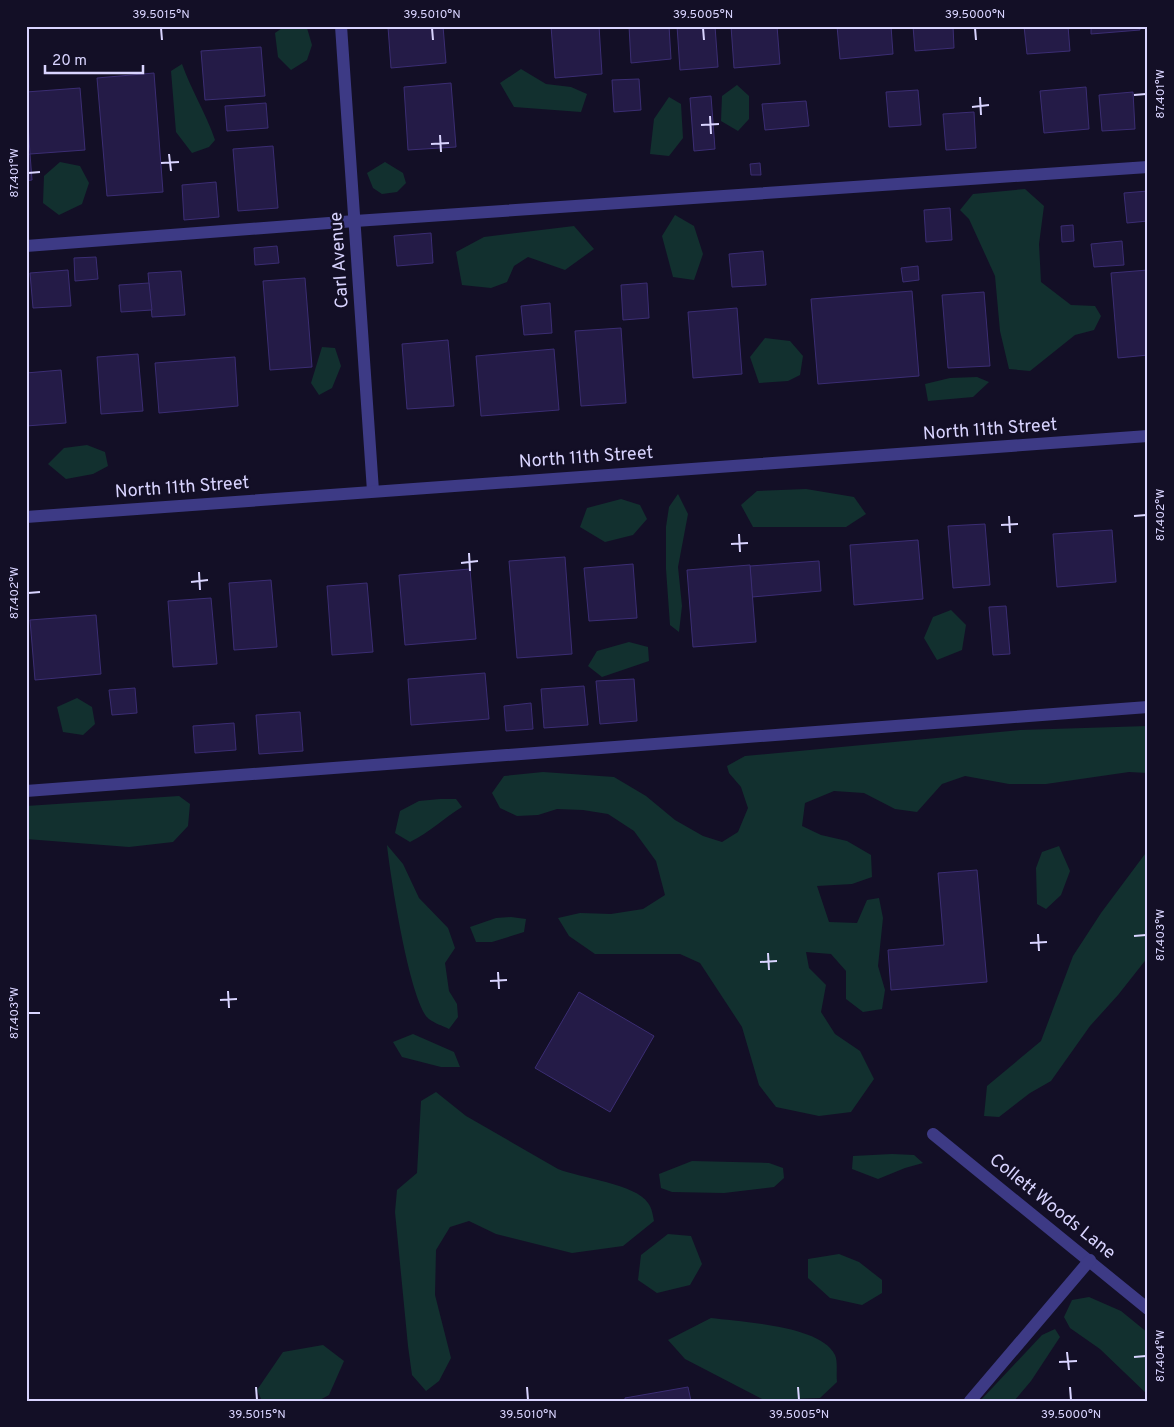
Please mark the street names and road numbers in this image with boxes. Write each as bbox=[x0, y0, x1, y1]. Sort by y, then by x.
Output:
street label: Carl Avenue bbox=[325, 211, 355, 309]
street label: North 11th Street bbox=[922, 414, 1058, 446]
street label: North 11th Street bbox=[518, 442, 654, 474]
street label: North 11th Street bbox=[114, 472, 250, 504]
street label: Collett Woods Lane bbox=[984, 1149, 1120, 1265]

